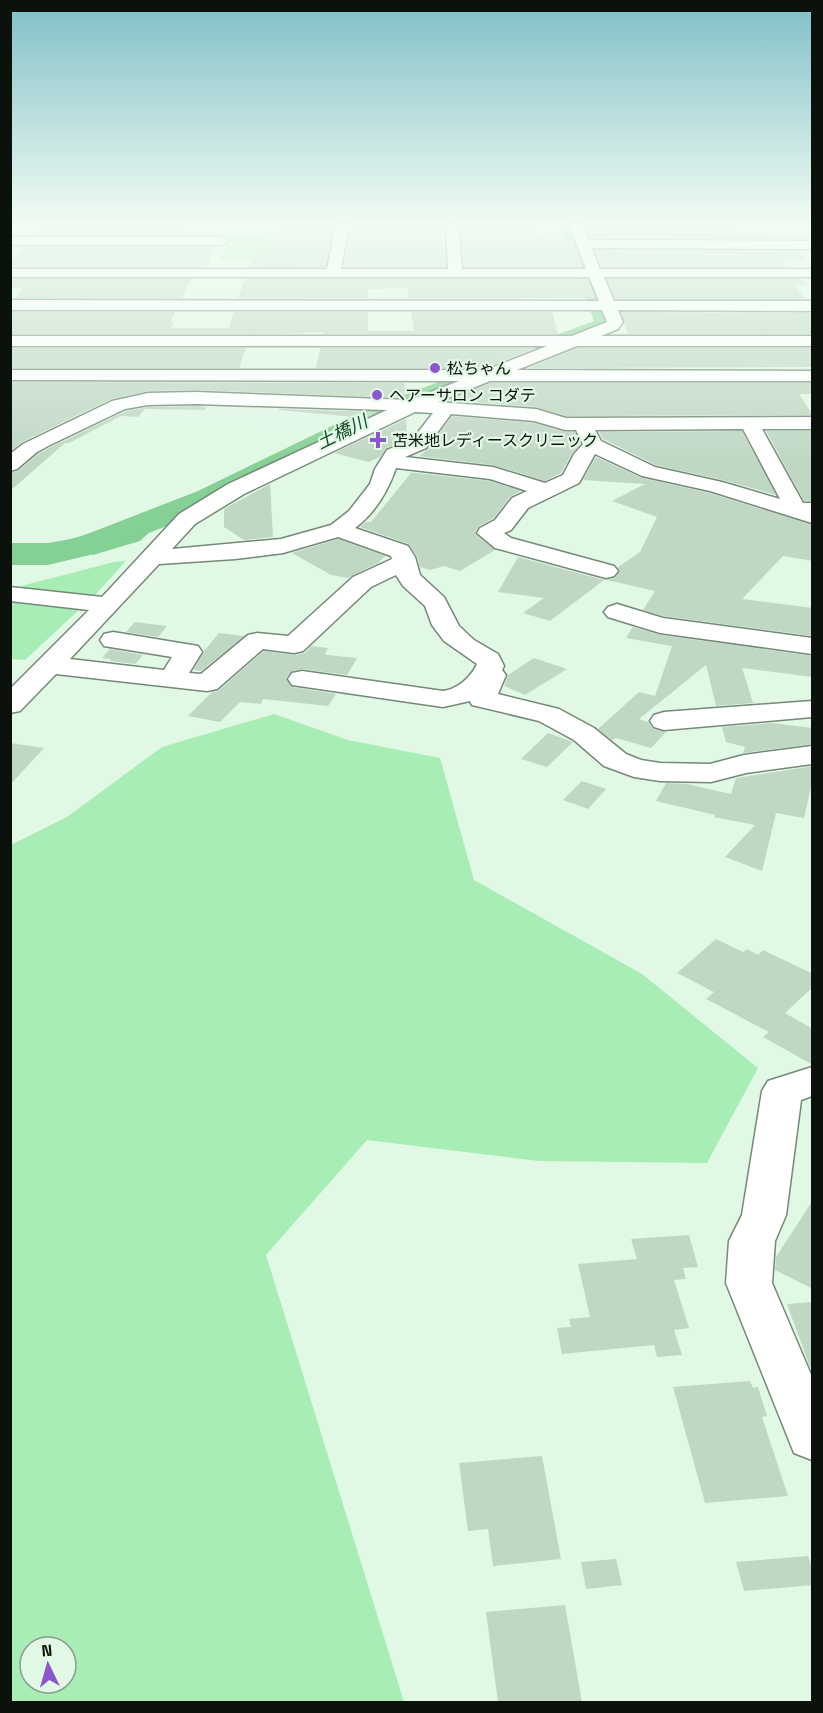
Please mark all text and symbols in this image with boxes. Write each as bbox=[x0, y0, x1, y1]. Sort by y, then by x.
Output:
place label: 松ちゃん bbox=[447, 358, 511, 379]
marker: 松ちゃん bbox=[428, 361, 442, 375]
place label: ヘアーサロン コダテ bbox=[389, 385, 536, 406]
marker: ヘアーサロン コダテ bbox=[370, 388, 384, 402]
water label: 土橋川 bbox=[312, 409, 373, 454]
place label: 苫米地レディースクリニック bbox=[392, 430, 598, 451]
marker: 苫米地レディースクリニック bbox=[369, 431, 387, 449]
north arrow bbox=[18, 1635, 78, 1695]
text: N bbox=[40, 1640, 53, 1661]

